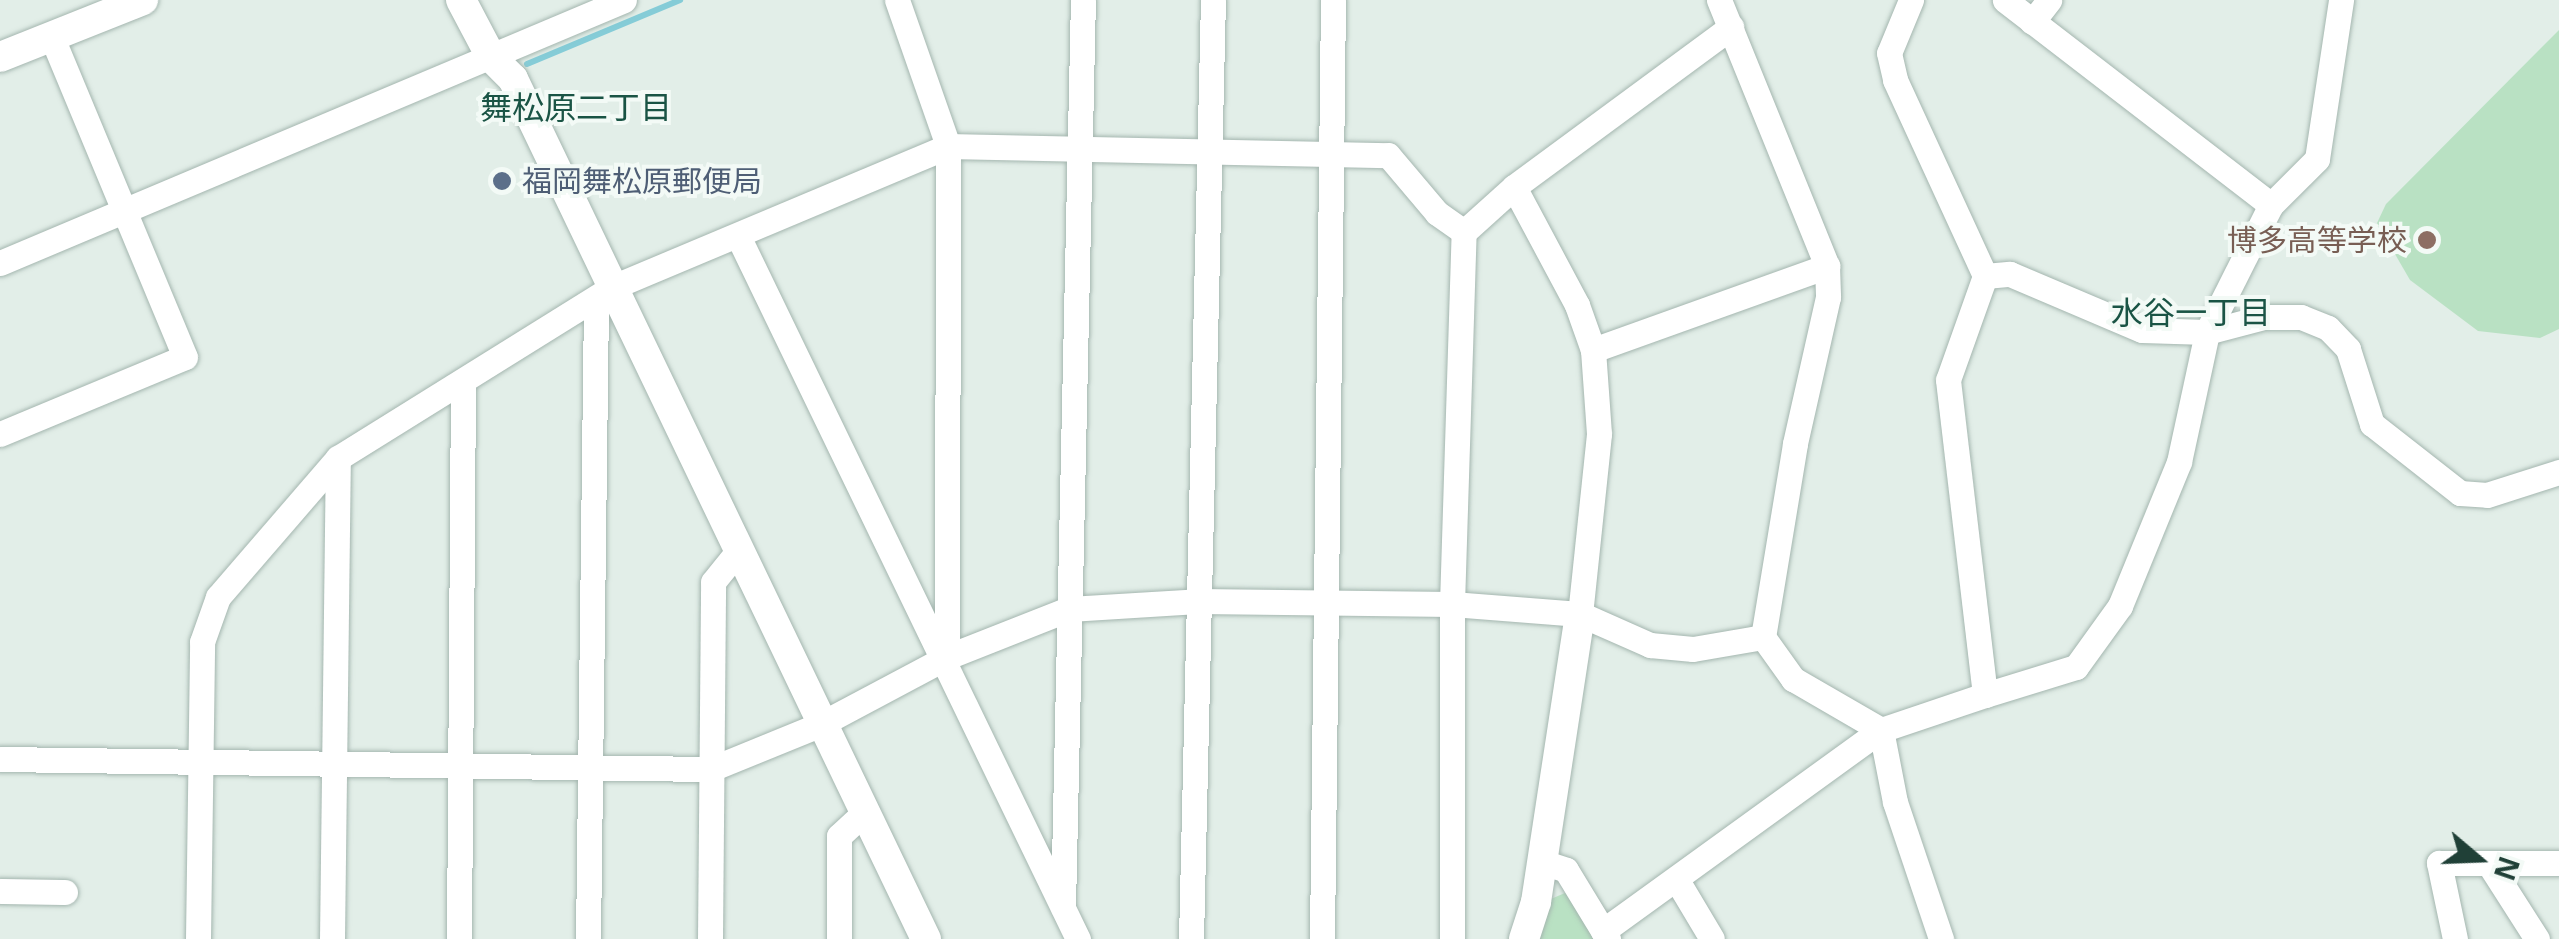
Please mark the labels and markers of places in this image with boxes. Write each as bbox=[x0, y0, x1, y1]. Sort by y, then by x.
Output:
place label: 福岡舞松原郵便局 bbox=[522, 163, 762, 199]
marker: 福岡舞松原郵便局 bbox=[491, 170, 513, 192]
place label: 博多高等学校 bbox=[2227, 222, 2407, 258]
marker: 博多高等学校 bbox=[2416, 229, 2438, 251]

